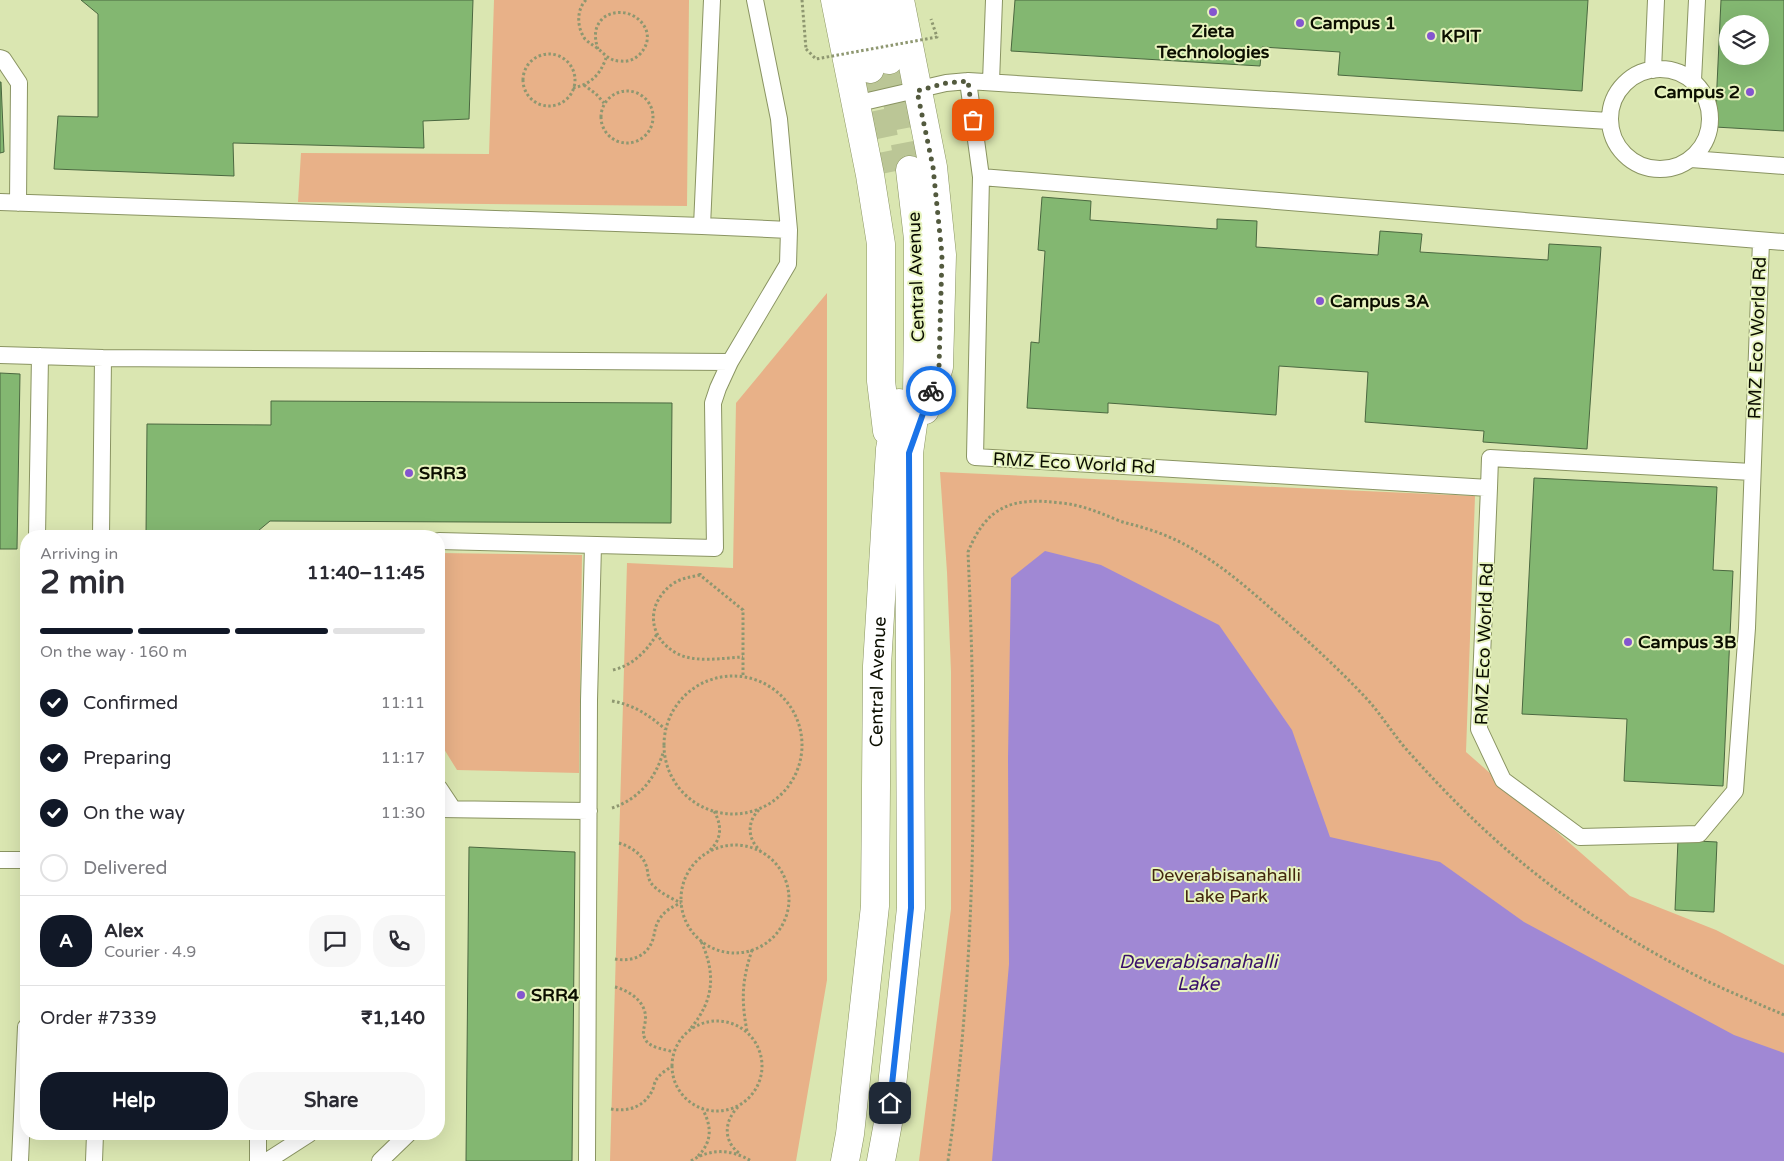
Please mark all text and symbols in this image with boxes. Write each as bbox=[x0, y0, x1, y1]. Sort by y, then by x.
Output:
marker: Zieta Technologies bbox=[1207, 6, 1219, 18]
place label: Campus 1 bbox=[1310, 12, 1396, 34]
map controls bbox=[1719, 15, 1769, 65]
button: layers bbox=[1719, 15, 1769, 65]
marker: Campus 1 bbox=[1294, 17, 1306, 29]
place label: Zieta Technologies bbox=[1156, 20, 1270, 63]
place label: KPIT bbox=[1441, 25, 1482, 47]
marker: KPIT bbox=[1425, 30, 1437, 42]
place label: Campus 2 bbox=[1654, 81, 1740, 103]
marker: Campus 2 bbox=[1744, 86, 1756, 98]
pin bbox=[952, 99, 994, 141]
icon: bag bbox=[959, 106, 987, 134]
street label: Central Avenue bbox=[903, 211, 929, 343]
street label: RMZ Eco World Rd bbox=[1743, 256, 1771, 420]
place label: Campus 3A bbox=[1330, 290, 1430, 312]
marker: Campus 3A bbox=[1314, 295, 1326, 307]
courier bbox=[906, 366, 956, 416]
icon: bike bbox=[917, 377, 945, 405]
street label: RMZ Eco World Rd bbox=[992, 448, 1156, 478]
place label: SRR3 bbox=[419, 462, 467, 484]
marker: SRR3 bbox=[403, 467, 415, 479]
text: Arriving in bbox=[40, 544, 118, 564]
text: 11:40–11:45 bbox=[307, 562, 425, 584]
street label: RMZ Eco World Rd bbox=[1470, 562, 1498, 726]
text: 2 min bbox=[40, 564, 125, 602]
street label: Central Avenue bbox=[865, 616, 891, 747]
place label: Campus 3B bbox=[1638, 631, 1737, 653]
marker: Campus 3B bbox=[1622, 636, 1634, 648]
text: On the way · 160 m bbox=[40, 642, 187, 662]
icon: check bbox=[40, 689, 68, 717]
text: Confirmed bbox=[83, 692, 178, 714]
text: 11:11 bbox=[381, 693, 425, 713]
icon: check bbox=[40, 744, 68, 772]
text: Preparing bbox=[83, 747, 172, 769]
text: 11:17 bbox=[381, 748, 425, 768]
icon: check bbox=[40, 799, 68, 827]
text: On the way bbox=[83, 802, 185, 824]
text: 11:30 bbox=[381, 803, 425, 823]
text: Delivered bbox=[83, 857, 168, 879]
park label: Deverabisanahalli Lake Park bbox=[1151, 864, 1301, 907]
button: chat bbox=[309, 915, 361, 967]
button: phone bbox=[373, 915, 425, 967]
text: Alex bbox=[104, 920, 144, 942]
text: A bbox=[59, 930, 73, 952]
text: Courier · 4.9 bbox=[104, 942, 196, 962]
water label: Deverabisanahalli Lake bbox=[1119, 951, 1279, 995]
place label: SRR4 bbox=[531, 984, 580, 1006]
marker: SRR4 bbox=[515, 989, 527, 1001]
text: Order #7339 bbox=[40, 1007, 157, 1029]
text: ₹1,140 bbox=[361, 1007, 425, 1029]
button: Help bbox=[40, 1072, 228, 1130]
button: Share bbox=[238, 1072, 425, 1130]
pin bbox=[869, 1082, 911, 1124]
icon: home bbox=[876, 1089, 904, 1117]

